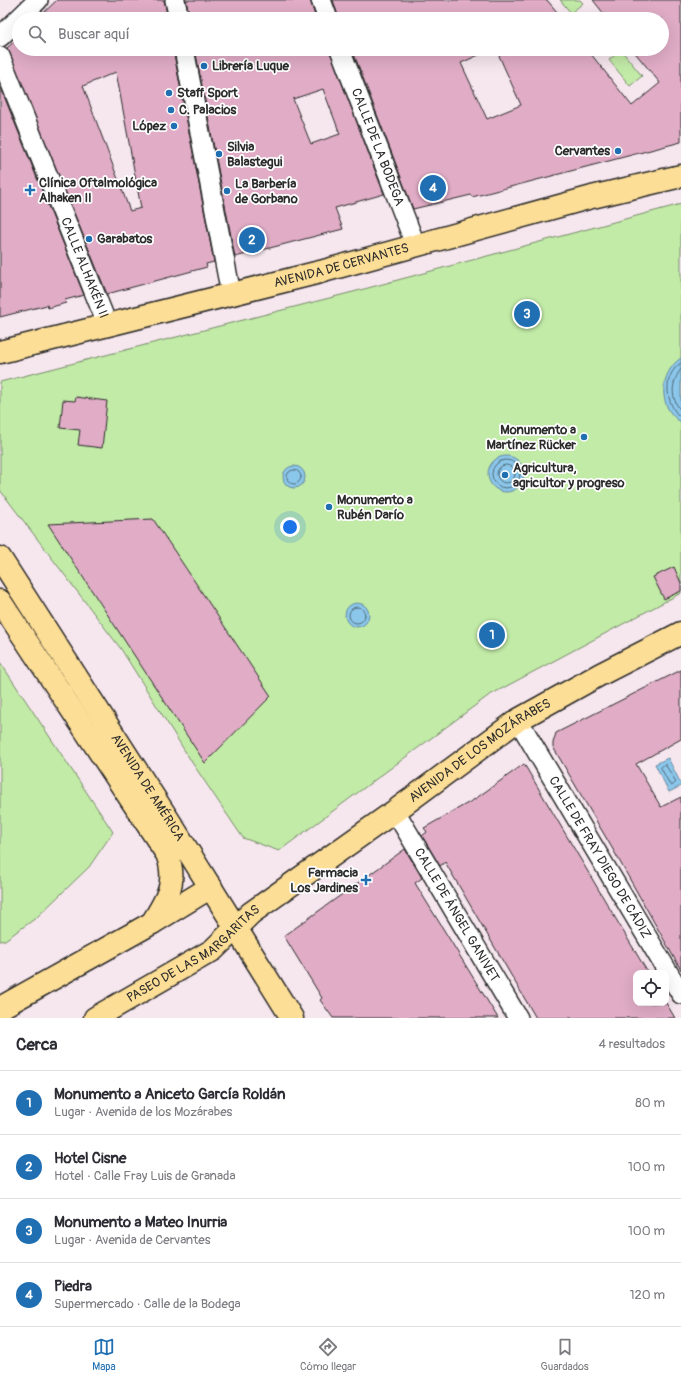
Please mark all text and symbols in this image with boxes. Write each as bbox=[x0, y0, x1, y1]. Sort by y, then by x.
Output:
search box bbox=[12, 12, 669, 56]
icon: search bbox=[26, 23, 48, 45]
text: Buscar aquí bbox=[58, 25, 130, 44]
place label: Librería Luque bbox=[212, 58, 289, 74]
marker: Librería Luque bbox=[199, 61, 209, 71]
place label: Staff Sport bbox=[177, 85, 239, 101]
street label: CALLE DE LA BODEGA bbox=[348, 86, 408, 209]
marker: Staff Sport bbox=[164, 88, 174, 98]
place label: C. Palacios bbox=[179, 102, 236, 118]
marker: C. Palacios bbox=[166, 105, 176, 115]
place label: López bbox=[132, 118, 166, 134]
marker: López bbox=[169, 121, 179, 131]
place label: Silvia Balastegui bbox=[227, 139, 283, 170]
place label: Cervantes bbox=[555, 143, 610, 159]
marker: Cervantes bbox=[613, 146, 623, 156]
marker: Silvia Balastegui bbox=[214, 149, 224, 159]
pin: 4 bbox=[420, 173, 446, 203]
place label: Clínica Oftalmológica Alhaken II bbox=[39, 175, 157, 206]
place label: La Barbería de Gorbano bbox=[235, 176, 298, 207]
marker: Clínica Oftalmológica Alhaken II bbox=[24, 184, 36, 196]
marker: La Barbería de Gorbano bbox=[222, 186, 232, 196]
street label: CALLE ALHAKÉN II bbox=[57, 215, 112, 321]
pin: 2 bbox=[239, 225, 265, 255]
place label: Garabatos bbox=[97, 231, 153, 247]
marker: Garabatos bbox=[84, 234, 94, 244]
street label: AVENIDA DE CERVANTES bbox=[272, 240, 411, 291]
pin: 3 bbox=[514, 299, 540, 329]
place label: Monumento a Martínez Rücker bbox=[486, 422, 576, 453]
marker: Monumento a Martínez Rücker bbox=[579, 432, 589, 442]
place label: Agricultura, agricultor y progreso bbox=[513, 460, 624, 491]
marker: Agricultura, agricultor y progreso bbox=[500, 470, 510, 480]
place label: Monumento a Rubén Darío bbox=[337, 492, 413, 523]
marker: Monumento a Rubén Darío bbox=[324, 502, 334, 512]
your location bbox=[280, 517, 300, 537]
pin: 1 bbox=[479, 620, 505, 650]
street label: AVENIDA DE LOS MOZÁRABES bbox=[406, 695, 554, 806]
street label: AVENIDA DE AMÉRICA bbox=[107, 731, 188, 845]
street label: CALLE DE FRAY DIEGO DE CÁDIZ bbox=[545, 773, 654, 942]
street label: CALLE DE ÁNGEL GANIVET bbox=[411, 845, 503, 985]
place label: Farmacia Los Jardines bbox=[290, 865, 358, 896]
marker: Farmacia Los Jardines bbox=[361, 875, 371, 885]
street label: PASEO DE LAS MARGARITAS bbox=[124, 901, 263, 1006]
map controls bbox=[633, 970, 669, 1006]
button: locate bbox=[633, 970, 669, 1006]
text: Cerca bbox=[16, 1034, 57, 1055]
text: 4 resultados bbox=[598, 1036, 665, 1052]
text: Monumento a Aniceto García Roldán bbox=[54, 1085, 285, 1104]
text: 1 bbox=[26, 1095, 32, 1111]
text: 80 m bbox=[635, 1095, 665, 1111]
text: Lugar · Avenida de los Mozárabes bbox=[54, 1104, 232, 1120]
text: Hotel Cisne bbox=[54, 1149, 126, 1168]
text: 2 bbox=[25, 1159, 33, 1175]
text: 100 m bbox=[628, 1159, 665, 1175]
text: Hotel · Calle Fray Luis de Granada bbox=[54, 1168, 235, 1184]
text: Monumento a Mateo Inurria bbox=[54, 1213, 227, 1232]
text: 3 bbox=[25, 1223, 33, 1239]
text: 100 m bbox=[628, 1223, 665, 1239]
text: Lugar · Avenida de Cervantes bbox=[54, 1232, 211, 1248]
text: Piedra bbox=[54, 1277, 92, 1296]
text: 4 bbox=[25, 1287, 33, 1303]
text: 120 m bbox=[629, 1287, 665, 1303]
text: Supermercado · Calle de la Bodega bbox=[54, 1296, 241, 1312]
tab: Mapa bbox=[92, 1336, 116, 1373]
tab: Cómo llegar bbox=[300, 1336, 356, 1373]
tab: Guardados bbox=[541, 1336, 589, 1373]

